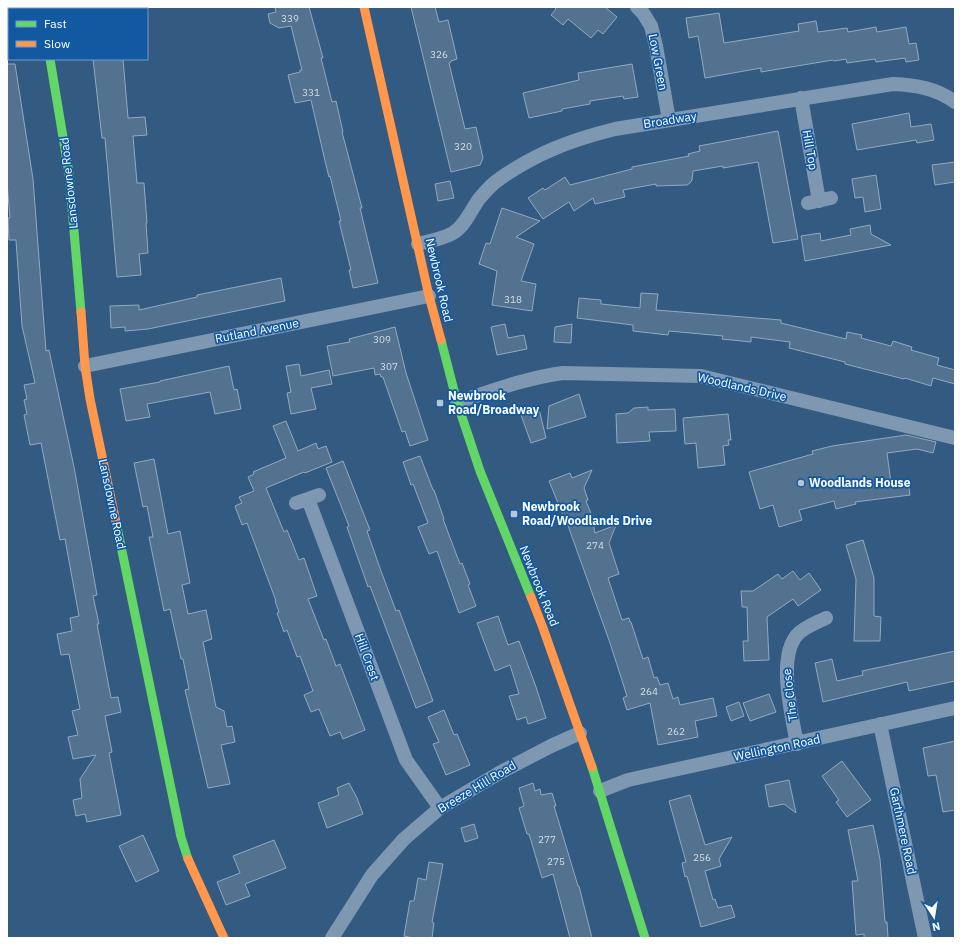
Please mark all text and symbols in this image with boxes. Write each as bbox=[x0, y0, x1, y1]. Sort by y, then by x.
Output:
legend bbox=[8, 8, 148, 60]
house number: 339 bbox=[281, 12, 299, 25]
text: Fast bbox=[44, 16, 67, 31]
street label: Low Green bbox=[646, 32, 671, 91]
text: Slow bbox=[44, 36, 70, 51]
house number: 326 bbox=[430, 48, 448, 61]
house number: 331 bbox=[302, 86, 320, 99]
street label: Broadway bbox=[642, 108, 698, 131]
street label: Hill Top bbox=[800, 129, 821, 171]
street label: Lansdowne Road bbox=[56, 137, 81, 229]
house number: 320 bbox=[454, 140, 472, 153]
street label: Newbrook Road bbox=[423, 236, 456, 323]
house number: 318 bbox=[504, 293, 522, 306]
street label: Rutland Avenue bbox=[214, 315, 300, 346]
house number: 309 bbox=[373, 333, 391, 346]
house number: 307 bbox=[380, 360, 398, 373]
street label: Woodlands Drive bbox=[696, 369, 788, 404]
place label: Newbrook Road/Broadway bbox=[448, 388, 540, 417]
marker: Newbrook Road/Broadway bbox=[435, 398, 445, 408]
street label: Lansdowne Road bbox=[96, 457, 129, 550]
place label: Woodlands House bbox=[809, 475, 911, 490]
marker: Woodlands House bbox=[796, 478, 806, 488]
place label: Newbrook Road/Woodlands Drive bbox=[522, 499, 652, 528]
marker: Newbrook Road/Woodlands Drive bbox=[509, 509, 519, 519]
house number: 274 bbox=[586, 539, 604, 552]
street label: Newbrook Road bbox=[516, 543, 562, 628]
street label: Hill Crest bbox=[352, 631, 383, 682]
street label: The Close bbox=[779, 667, 800, 722]
house number: 264 bbox=[640, 685, 658, 698]
house number: 262 bbox=[667, 725, 685, 738]
street label: Wellington Road bbox=[732, 731, 821, 764]
street label: Breeze Hill Road bbox=[435, 757, 519, 816]
street label: Garthmere Road bbox=[887, 786, 920, 876]
house number: 277 bbox=[538, 833, 556, 846]
house number: 256 bbox=[693, 851, 711, 864]
house number: 275 bbox=[547, 855, 565, 868]
north arrow bbox=[914, 897, 954, 937]
text: N bbox=[931, 919, 941, 934]

